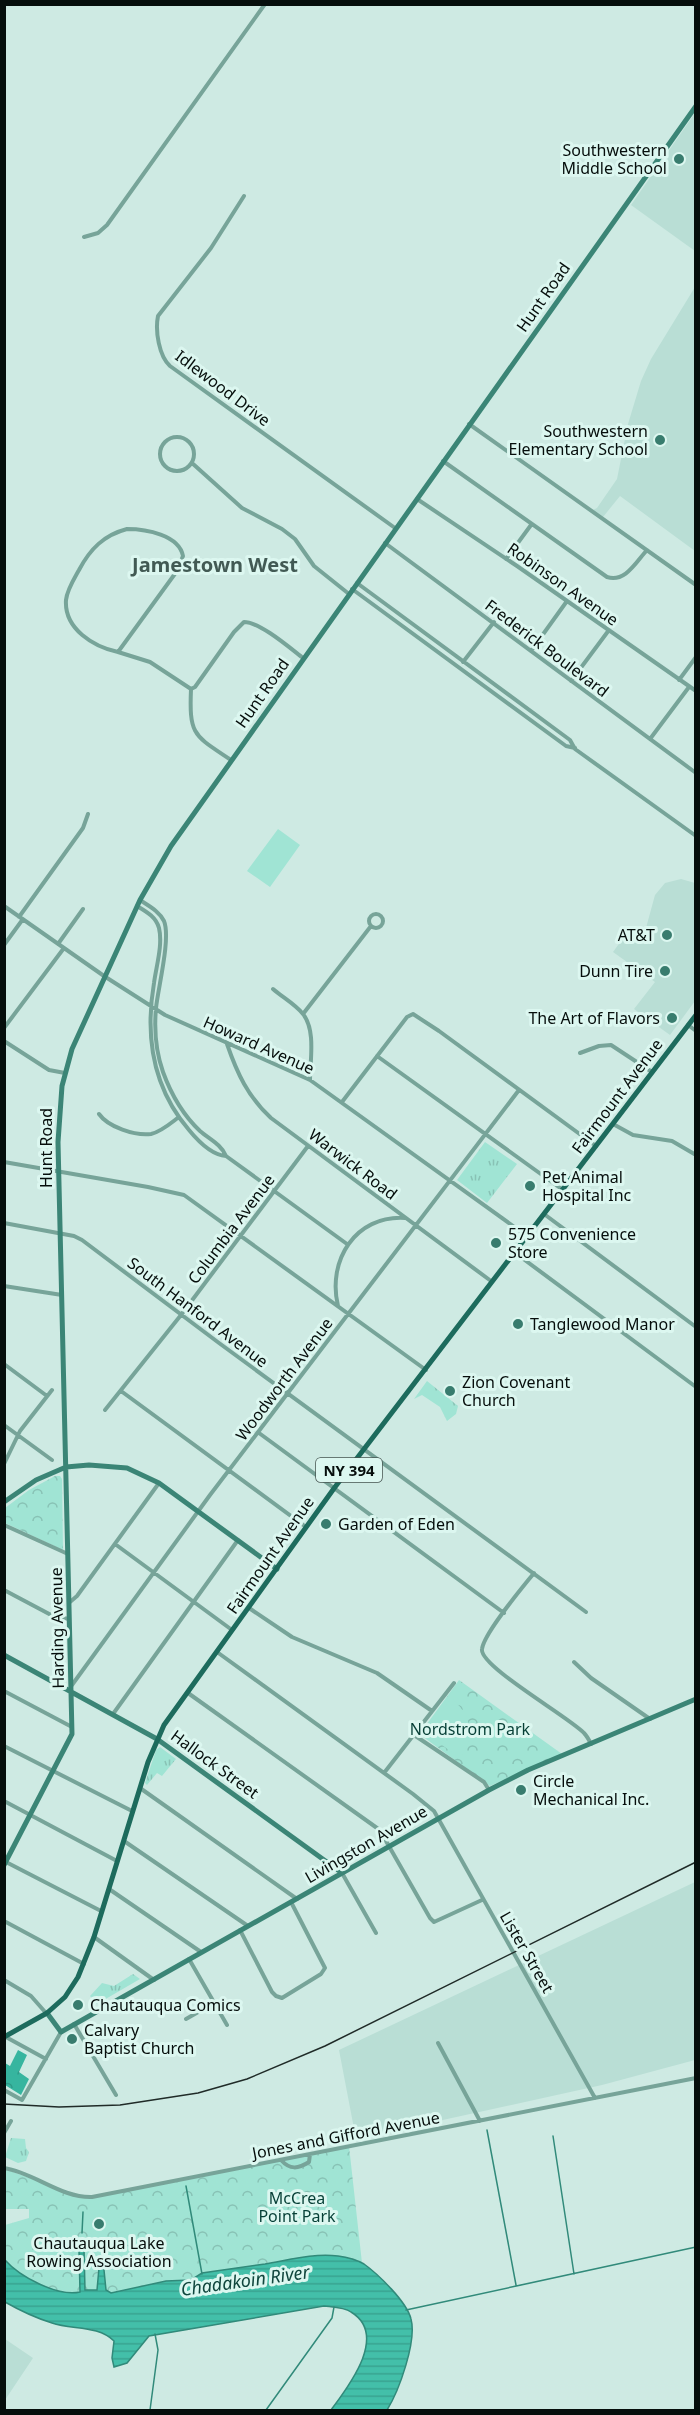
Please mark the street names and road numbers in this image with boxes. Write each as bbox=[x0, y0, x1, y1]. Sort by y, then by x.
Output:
street label: Hunt Road bbox=[511, 258, 575, 336]
street label: Idlewood Drive bbox=[171, 345, 275, 431]
street label: Robinson Avenue bbox=[503, 537, 623, 631]
street label: Frederick Boulevard bbox=[481, 594, 613, 702]
street label: Hunt Road bbox=[230, 654, 294, 732]
street label: Howard Avenue bbox=[200, 1011, 318, 1079]
street label: Fairmount Avenue bbox=[567, 1034, 667, 1158]
street label: Hunt Road bbox=[35, 1108, 57, 1188]
street label: Warwick Road bbox=[304, 1123, 402, 1205]
street label: Columbia Avenue bbox=[182, 1170, 280, 1288]
street label: South Hanford Avenue bbox=[123, 1252, 273, 1372]
street label: Woodworth Avenue bbox=[230, 1313, 338, 1445]
road number: NY 394 bbox=[316, 1458, 382, 1482]
street label: Fairmount Avenue bbox=[221, 1492, 319, 1618]
street label: Harding Avenue bbox=[45, 1567, 69, 1689]
street label: Hallock Street bbox=[167, 1725, 264, 1804]
street label: Livingston Avenue bbox=[301, 1800, 431, 1888]
street label: Lister Street bbox=[495, 1907, 559, 1997]
street label: Jones and Gifford Avenue bbox=[248, 2106, 442, 2164]

